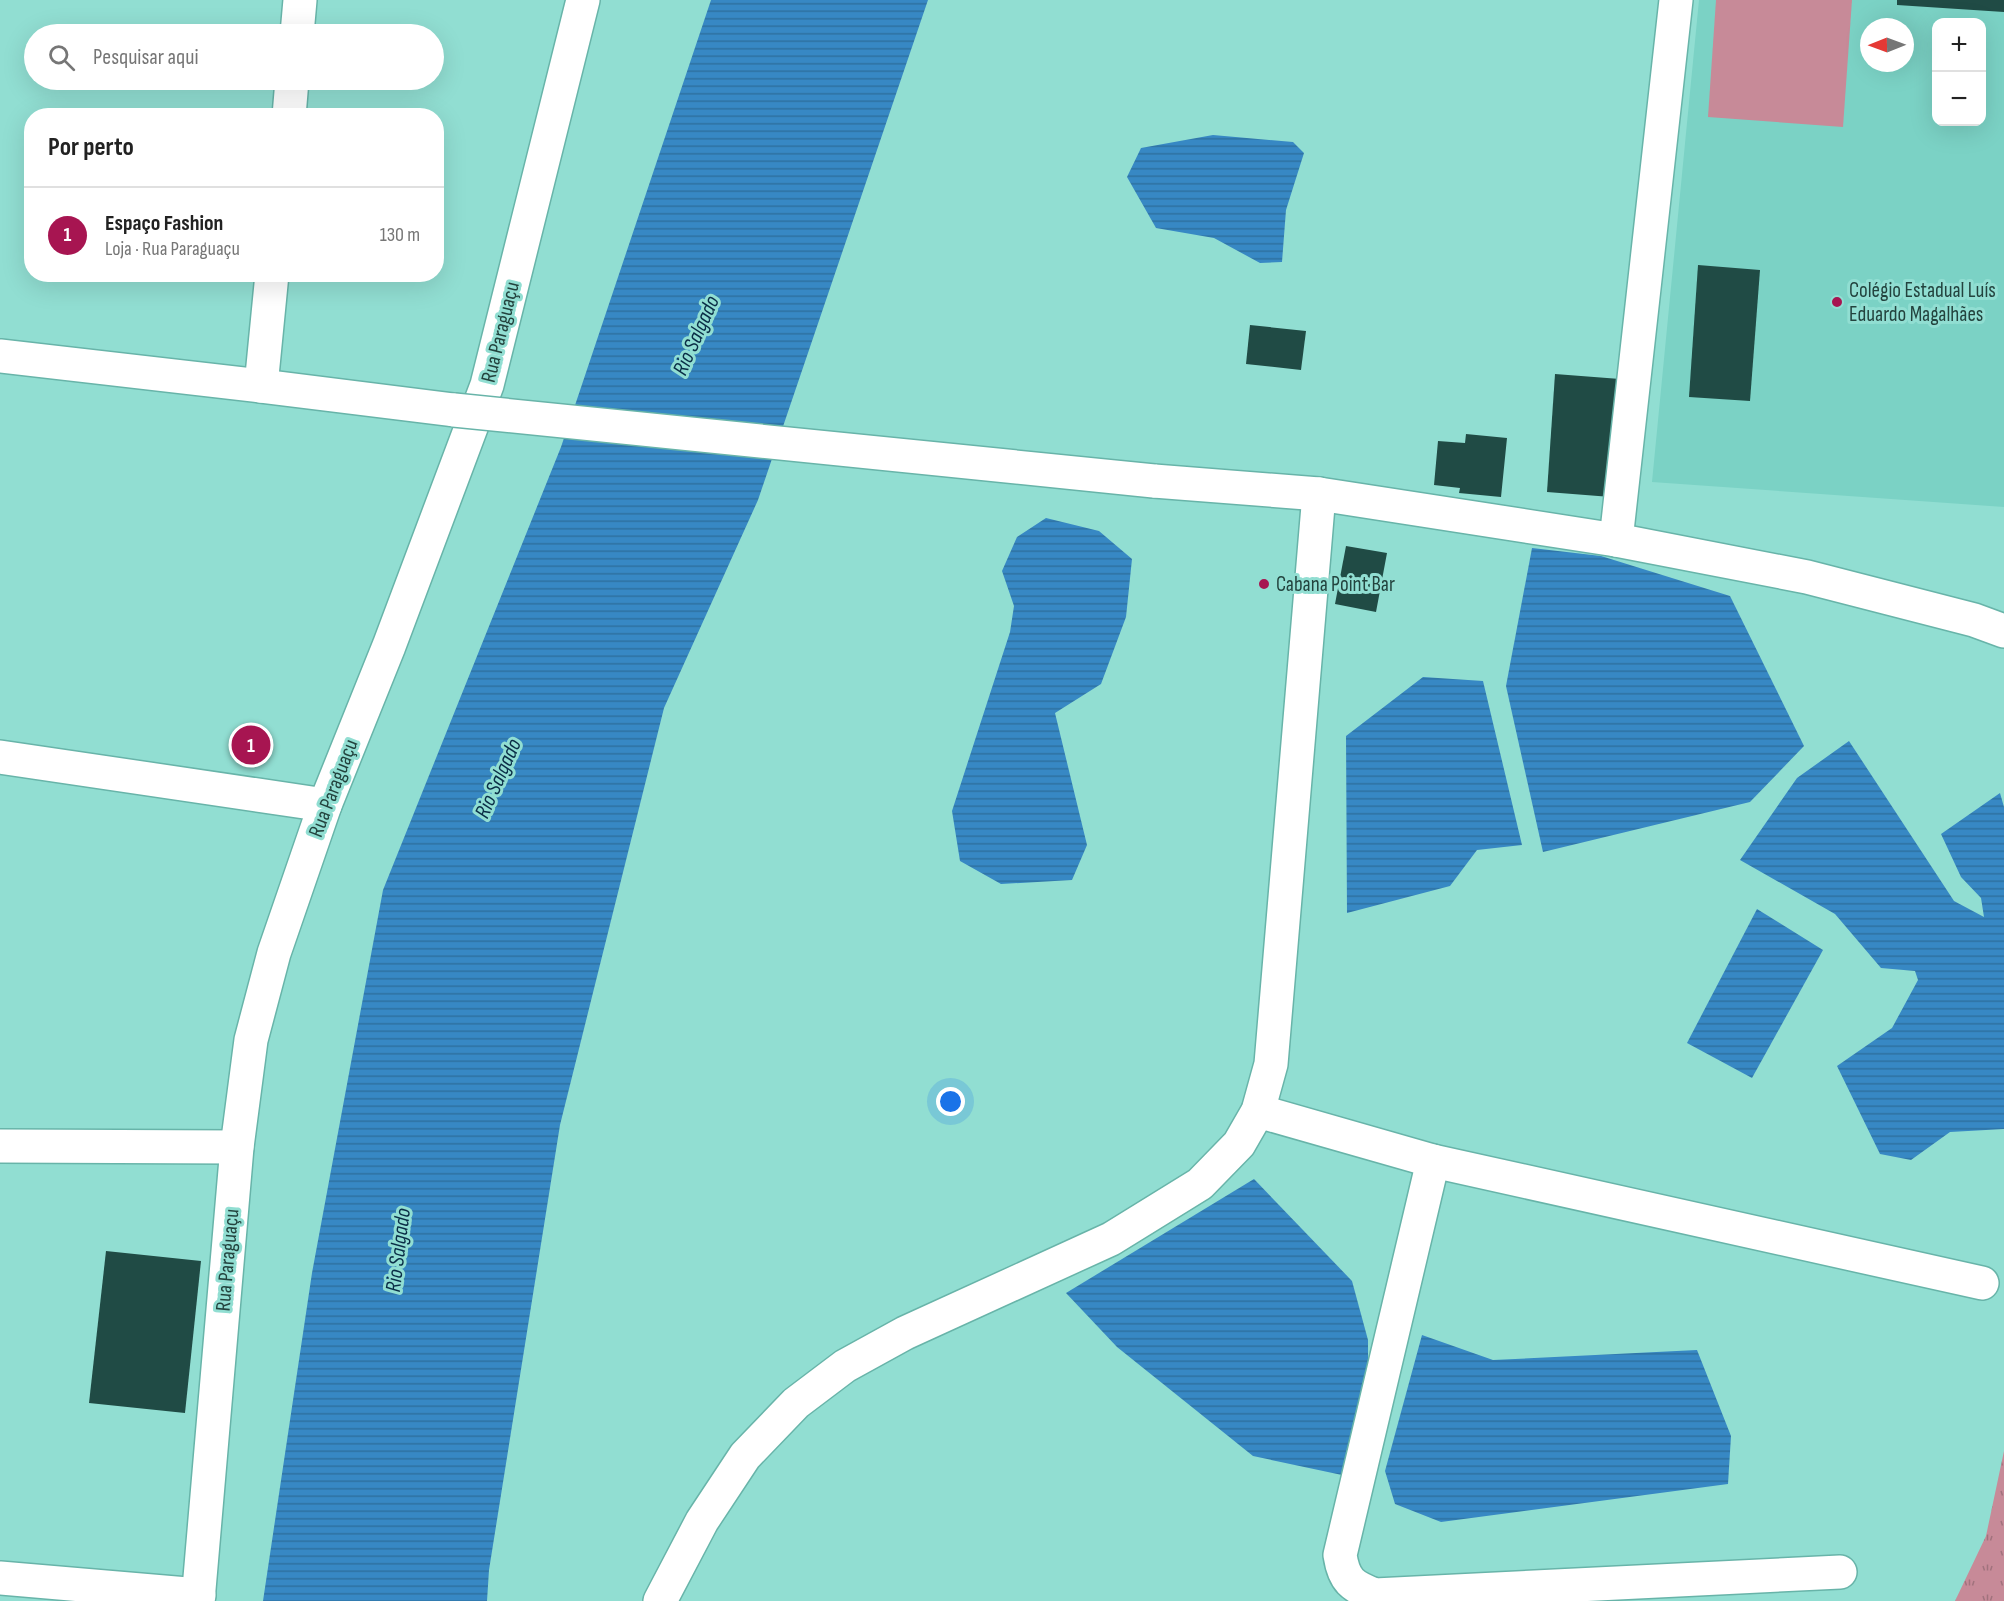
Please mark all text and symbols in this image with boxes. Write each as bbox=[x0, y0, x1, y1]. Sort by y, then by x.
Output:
north arrow bbox=[1860, 18, 1914, 72]
map controls bbox=[1932, 18, 1986, 126]
button: + bbox=[1932, 18, 1986, 72]
search box bbox=[24, 24, 444, 90]
icon: search bbox=[45, 41, 78, 74]
text: Pesquisar aqui bbox=[93, 44, 198, 71]
button: − bbox=[1932, 72, 1986, 126]
text: Por perto bbox=[48, 132, 134, 163]
text: Espaço Fashion bbox=[105, 210, 223, 237]
text: 1 bbox=[64, 223, 71, 247]
text: 130 m bbox=[380, 223, 420, 247]
text: Loja · Rua Paraguaçu bbox=[105, 237, 240, 261]
place label: Colégio Estadual Luís Eduardo Magalhães bbox=[1849, 278, 1996, 327]
street label: Rua Paraguaçu bbox=[476, 279, 525, 385]
water label: Rio Salgado bbox=[667, 292, 726, 380]
marker: Colégio Estadual Luís Eduardo Magalhães bbox=[1830, 295, 1844, 309]
place label: Cabana Point Bar bbox=[1276, 572, 1395, 597]
marker: Cabana Point Bar bbox=[1257, 577, 1271, 591]
pin: 1 bbox=[232, 722, 270, 768]
water label: Rio Salgado bbox=[469, 735, 528, 823]
street label: Rua Paraguaçu bbox=[303, 736, 364, 841]
your location bbox=[936, 1087, 965, 1116]
water label: Rio Salgado bbox=[380, 1207, 417, 1294]
street label: Rua Paraguaçu bbox=[211, 1208, 244, 1312]

